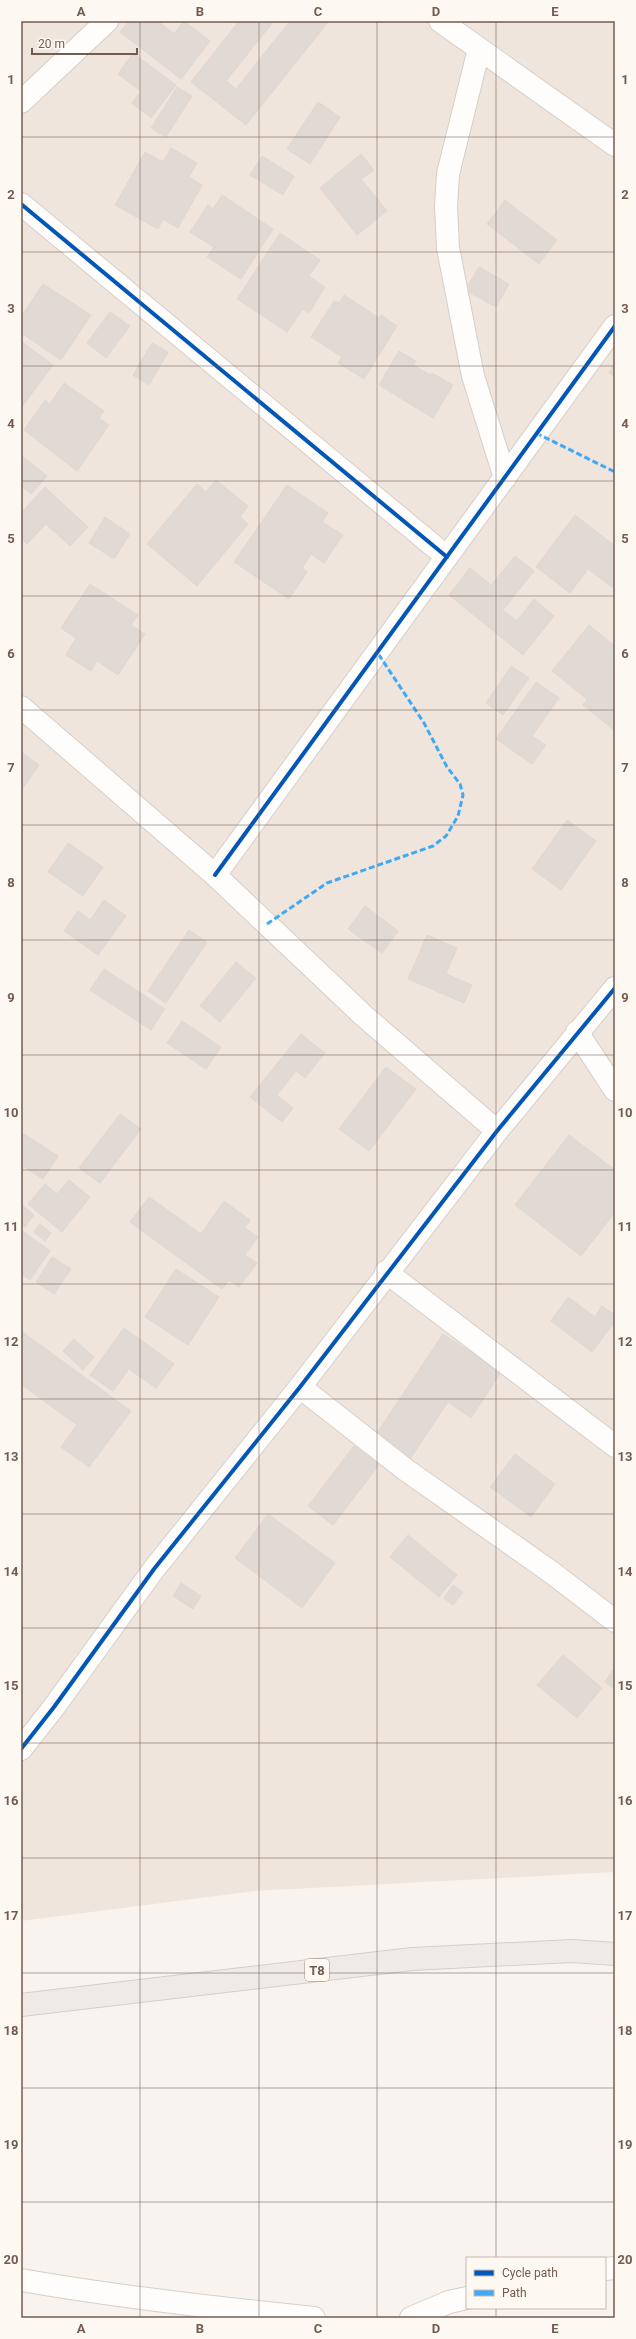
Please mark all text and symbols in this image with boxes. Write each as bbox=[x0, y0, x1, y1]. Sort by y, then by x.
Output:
text: A bbox=[77, 4, 86, 19]
text: B bbox=[196, 4, 204, 19]
text: C bbox=[314, 4, 323, 19]
text: D bbox=[432, 4, 440, 19]
text: E bbox=[551, 4, 559, 19]
scale bar bbox=[32, 30, 137, 56]
text: 20 m bbox=[38, 37, 65, 51]
text: 1 bbox=[7, 72, 15, 87]
text: 1 bbox=[621, 72, 629, 87]
text: 2 bbox=[7, 187, 15, 202]
text: 2 bbox=[621, 187, 629, 202]
text: 3 bbox=[7, 301, 15, 316]
text: 3 bbox=[621, 301, 629, 316]
text: 4 bbox=[7, 416, 15, 431]
text: 4 bbox=[621, 416, 629, 431]
text: 5 bbox=[7, 531, 15, 546]
text: 5 bbox=[621, 531, 629, 546]
text: 6 bbox=[7, 646, 15, 661]
text: 6 bbox=[621, 646, 629, 661]
text: 7 bbox=[7, 760, 15, 775]
text: 7 bbox=[621, 760, 629, 775]
text: 8 bbox=[7, 875, 15, 890]
text: 8 bbox=[621, 875, 629, 890]
text: 9 bbox=[7, 990, 15, 1005]
text: 9 bbox=[621, 990, 629, 1005]
text: 10 bbox=[4, 1105, 18, 1120]
text: 10 bbox=[618, 1105, 632, 1120]
text: 11 bbox=[4, 1219, 18, 1234]
text: 11 bbox=[618, 1219, 632, 1234]
text: 12 bbox=[4, 1334, 18, 1349]
text: 12 bbox=[618, 1334, 632, 1349]
text: 13 bbox=[4, 1449, 18, 1464]
text: 13 bbox=[618, 1449, 632, 1464]
text: 14 bbox=[4, 1564, 19, 1579]
text: 14 bbox=[618, 1564, 633, 1579]
text: 15 bbox=[4, 1678, 18, 1693]
text: 15 bbox=[618, 1678, 632, 1693]
text: 16 bbox=[4, 1793, 19, 1808]
text: 16 bbox=[618, 1793, 633, 1808]
text: 17 bbox=[4, 1908, 18, 1923]
text: 17 bbox=[618, 1908, 632, 1923]
road number: T8 bbox=[305, 1959, 329, 1981]
text: 18 bbox=[4, 2023, 18, 2038]
text: 18 bbox=[618, 2023, 632, 2038]
text: 19 bbox=[4, 2137, 18, 2152]
text: 19 bbox=[618, 2137, 632, 2152]
text: 20 bbox=[4, 2252, 18, 2267]
text: 20 bbox=[618, 2252, 632, 2267]
legend bbox=[466, 2257, 606, 2309]
text: Cycle path bbox=[502, 2266, 558, 2280]
text: Path bbox=[502, 2286, 527, 2300]
text: A bbox=[77, 2321, 86, 2336]
text: B bbox=[196, 2321, 204, 2336]
text: C bbox=[314, 2321, 323, 2336]
text: D bbox=[432, 2321, 440, 2336]
text: E bbox=[551, 2321, 559, 2336]

